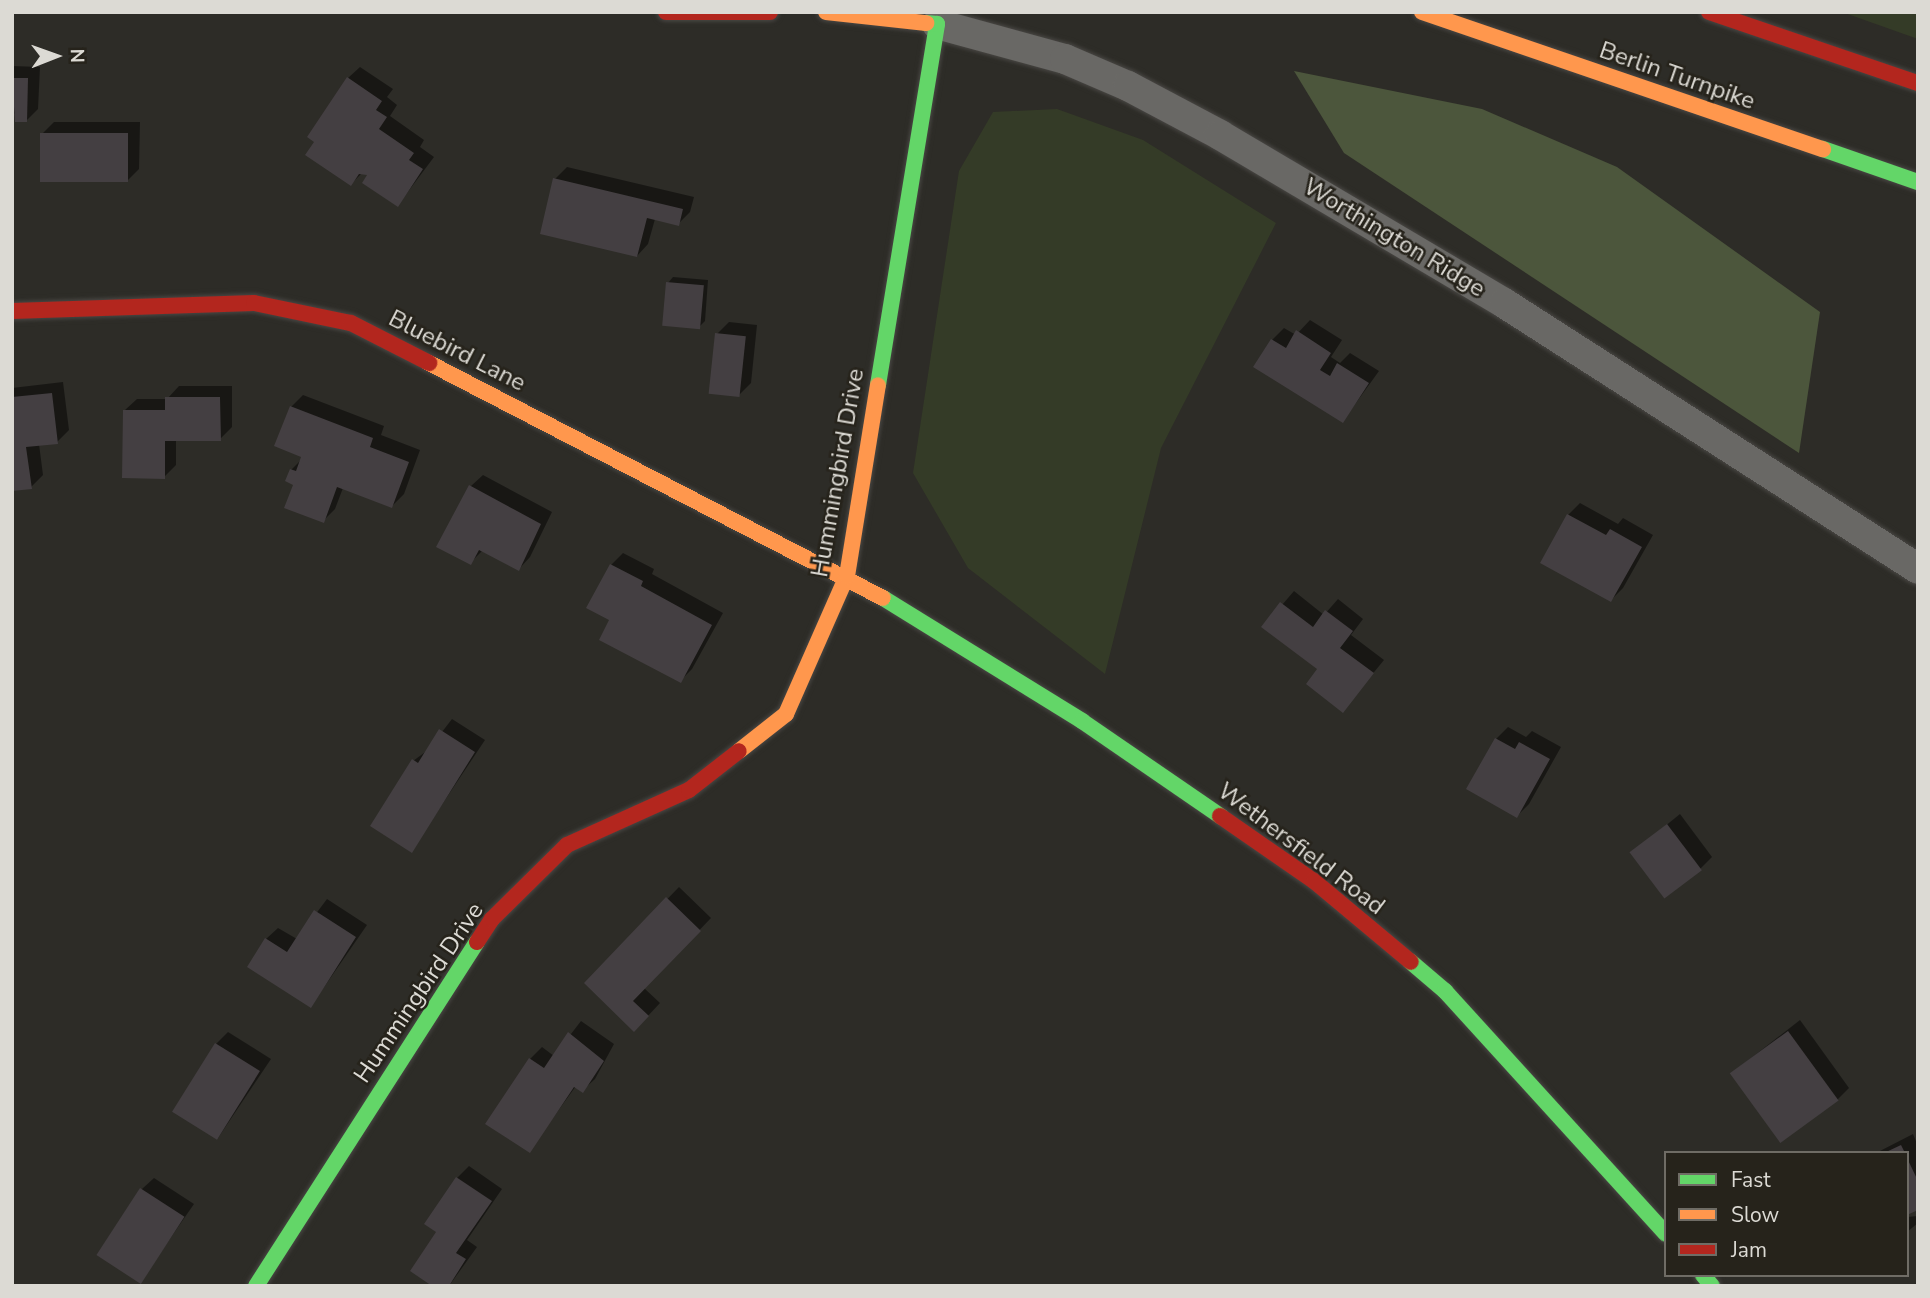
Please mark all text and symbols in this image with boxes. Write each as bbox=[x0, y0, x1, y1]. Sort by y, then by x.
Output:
north arrow bbox=[21, 21, 91, 91]
street label: Berlin Turnpike bbox=[1595, 36, 1759, 116]
text: N bbox=[64, 48, 90, 63]
street label: Worthington Ridge bbox=[1298, 172, 1490, 304]
street label: Bluebird Lane bbox=[384, 304, 530, 398]
street label: Hummingbird Drive bbox=[805, 367, 871, 579]
street label: Wethersfield Road bbox=[1212, 777, 1390, 921]
street label: Hummingbird Drive bbox=[348, 897, 490, 1089]
legend bbox=[1664, 1151, 1909, 1277]
text: Fast bbox=[1731, 1166, 1771, 1194]
text: Slow bbox=[1731, 1201, 1779, 1229]
text: Jam bbox=[1731, 1236, 1767, 1264]

